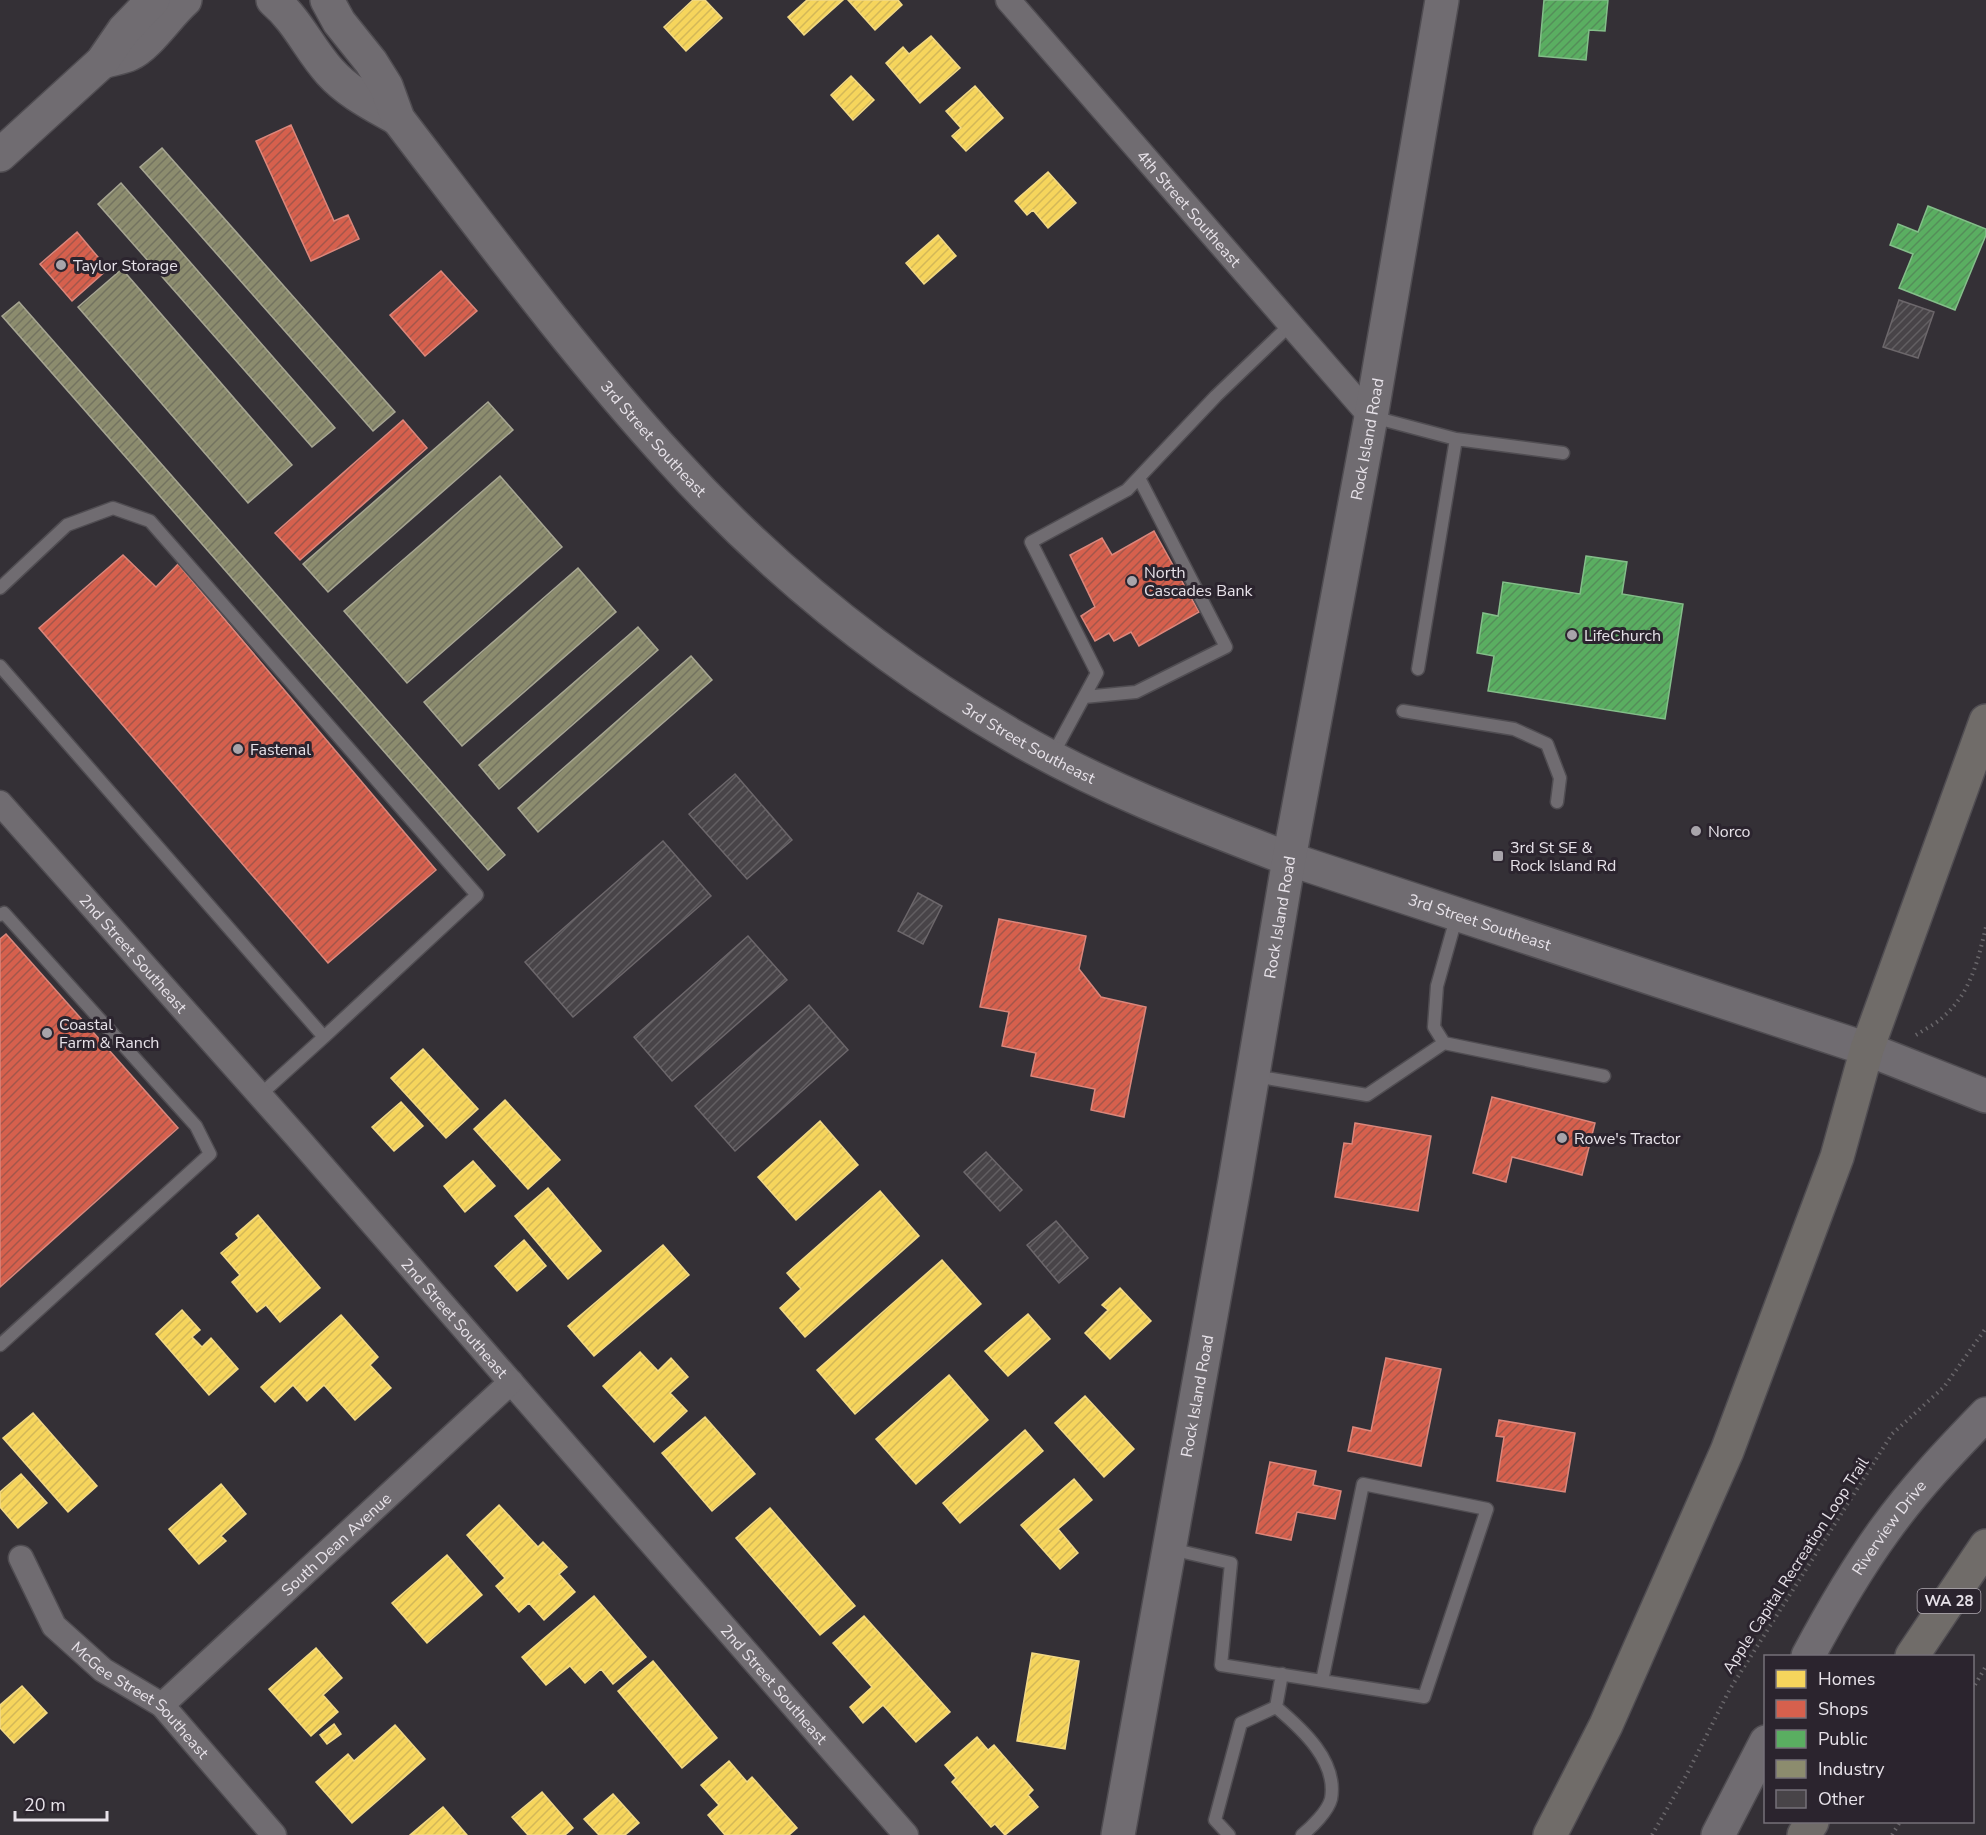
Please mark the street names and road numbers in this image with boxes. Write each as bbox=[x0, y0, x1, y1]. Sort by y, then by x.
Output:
street label: 4th Street Southeast bbox=[1131, 145, 1246, 273]
street label: 3rd Street Southeast bbox=[595, 376, 711, 502]
street label: Rock Island Road bbox=[1346, 376, 1389, 502]
street label: 3rd Street Southeast bbox=[958, 698, 1099, 790]
street label: Rock Island Road bbox=[1259, 854, 1301, 980]
street label: 3rd Street Southeast bbox=[1405, 889, 1554, 957]
street label: 2nd Street Southeast bbox=[74, 890, 192, 1019]
street label: 2nd Street Southeast bbox=[396, 1254, 513, 1384]
street label: Rock Island Road bbox=[1176, 1333, 1219, 1459]
street label: Apple Capital Recreation Loop Trail bbox=[1717, 1453, 1874, 1678]
street label: Riverview Drive bbox=[1847, 1476, 1932, 1580]
street label: South Dean Avenue bbox=[277, 1488, 397, 1601]
road number: WA 28 bbox=[1918, 1589, 1980, 1613]
street label: 2nd Street Southeast bbox=[715, 1620, 832, 1750]
street label: McGee Street Southeast bbox=[66, 1637, 214, 1764]

